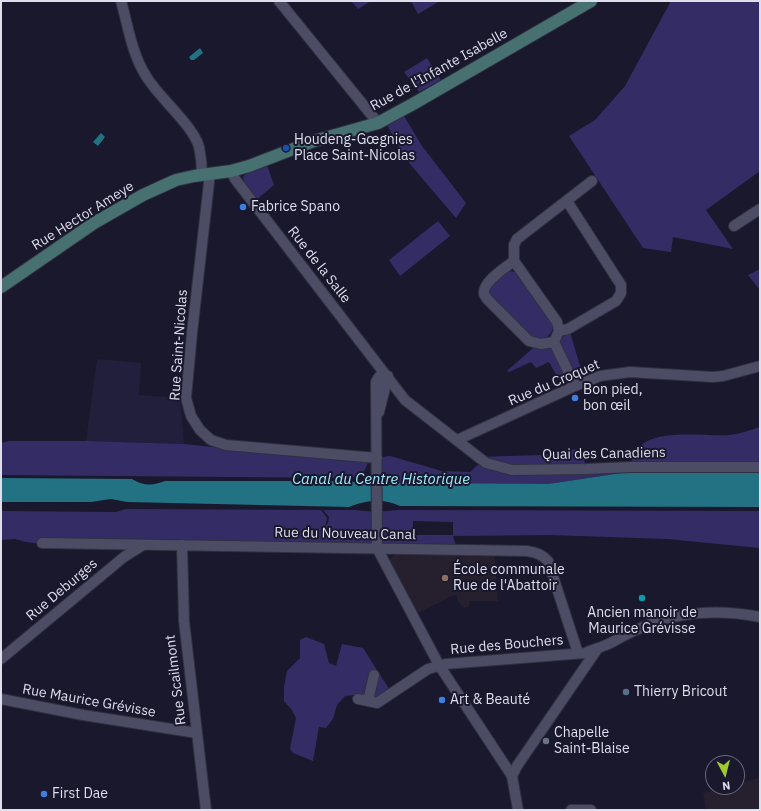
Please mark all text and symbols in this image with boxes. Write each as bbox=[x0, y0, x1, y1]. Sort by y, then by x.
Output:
street label: Rue de l'Infante Isabelle bbox=[367, 25, 511, 115]
place label: Houdeng-Gœgnies Place Saint-Nicolas bbox=[294, 132, 415, 164]
marker: Houdeng-Gœgnies Place Saint-Nicolas bbox=[281, 143, 291, 153]
street label: Rue Hector Ameye bbox=[29, 178, 137, 254]
place label: Fabrice Spano bbox=[251, 199, 340, 215]
marker: Fabrice Spano bbox=[238, 202, 248, 212]
street label: Rue de la Salle bbox=[284, 223, 354, 307]
street label: Rue Saint-Nicolas bbox=[167, 289, 191, 401]
street label: Rue du Croquet bbox=[506, 356, 602, 410]
place label: Bon pied, bon œil bbox=[583, 382, 642, 414]
marker: Bon pied, bon œil bbox=[570, 393, 580, 403]
street label: Quai des Canadiens bbox=[542, 445, 666, 463]
water label: Canal du Centre Historique bbox=[292, 471, 470, 489]
street label: Rue du Nouveau Canal bbox=[274, 524, 416, 544]
street label: Rue Deburges bbox=[23, 555, 101, 625]
place label: École communale Rue de l'Abattoir bbox=[453, 562, 565, 594]
marker: École communale Rue de l'Abattoir bbox=[440, 573, 450, 583]
marker: Ancien manoir de Maurice Grévisse bbox=[637, 593, 647, 603]
place label: Ancien manoir de Maurice Grévisse bbox=[587, 605, 697, 638]
street label: Rue des Bouchers bbox=[450, 632, 564, 658]
street label: Rue Scailmont bbox=[162, 634, 190, 726]
street label: Rue Maurice Grévisse bbox=[21, 681, 157, 721]
place label: Thierry Bricout bbox=[634, 684, 727, 700]
marker: Thierry Bricout bbox=[621, 687, 631, 697]
place label: Art & Beauté bbox=[450, 692, 530, 708]
marker: Art & Beauté bbox=[437, 695, 447, 705]
place label: Chapelle Saint-Blaise bbox=[554, 725, 630, 758]
marker: Chapelle Saint-Blaise bbox=[541, 736, 551, 746]
north arrow bbox=[705, 755, 745, 795]
text: N bbox=[722, 778, 731, 793]
place label: First Dae bbox=[52, 786, 108, 802]
marker: First Dae bbox=[39, 789, 49, 799]

